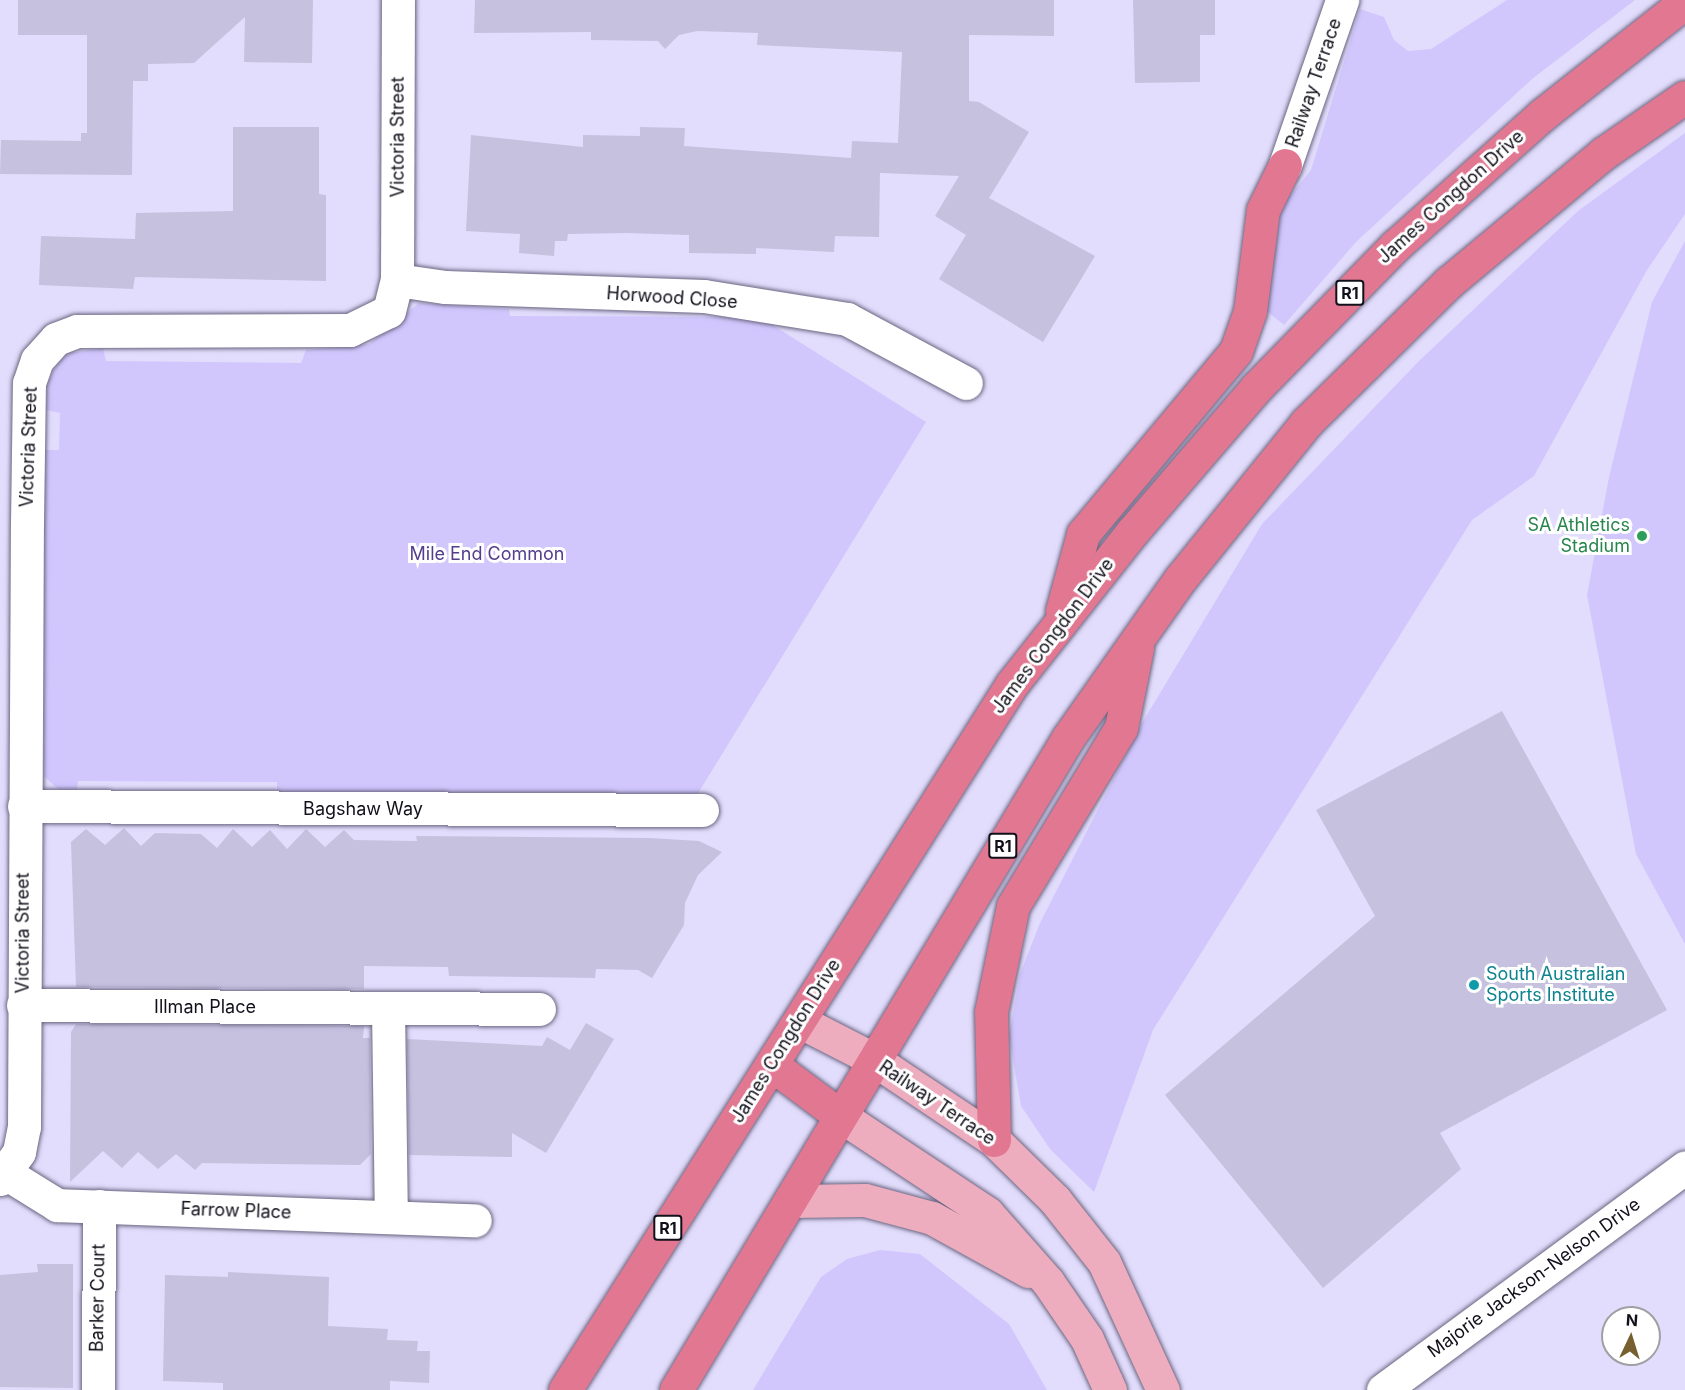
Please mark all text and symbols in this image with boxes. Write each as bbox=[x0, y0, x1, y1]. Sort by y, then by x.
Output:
street label: Railway Terrace bbox=[1282, 15, 1346, 151]
street label: Victoria Street bbox=[387, 77, 409, 197]
street label: James Congdon Drive bbox=[1374, 126, 1528, 268]
road number: R1 bbox=[1335, 280, 1365, 306]
street label: Horwood Close bbox=[606, 283, 738, 313]
street label: Victoria Street bbox=[16, 386, 42, 508]
place label: SA Athletics Stadium bbox=[1527, 515, 1630, 558]
marker: SA Athletics Stadium bbox=[1635, 529, 1649, 543]
park label: Mile End Common bbox=[410, 543, 564, 565]
street label: James Congdon Drive bbox=[988, 554, 1118, 718]
street label: Bagshaw Way bbox=[303, 798, 423, 820]
road number: R1 bbox=[988, 833, 1018, 859]
street label: Victoria Street bbox=[12, 873, 34, 993]
street label: James Congdon Drive bbox=[727, 955, 845, 1127]
place label: South Australian Sports Institute bbox=[1486, 964, 1625, 1006]
marker: South Australian Sports Institute bbox=[1467, 978, 1481, 992]
street label: Illman Place bbox=[154, 996, 256, 1018]
street label: Railway Terrace bbox=[875, 1056, 999, 1150]
street label: Majorie Jackson-Nelson Drive bbox=[1424, 1194, 1644, 1362]
street label: Farrow Place bbox=[180, 1198, 292, 1224]
road number: R1 bbox=[653, 1215, 683, 1241]
street label: Barker Court bbox=[86, 1244, 110, 1352]
north arrow bbox=[1601, 1306, 1661, 1366]

